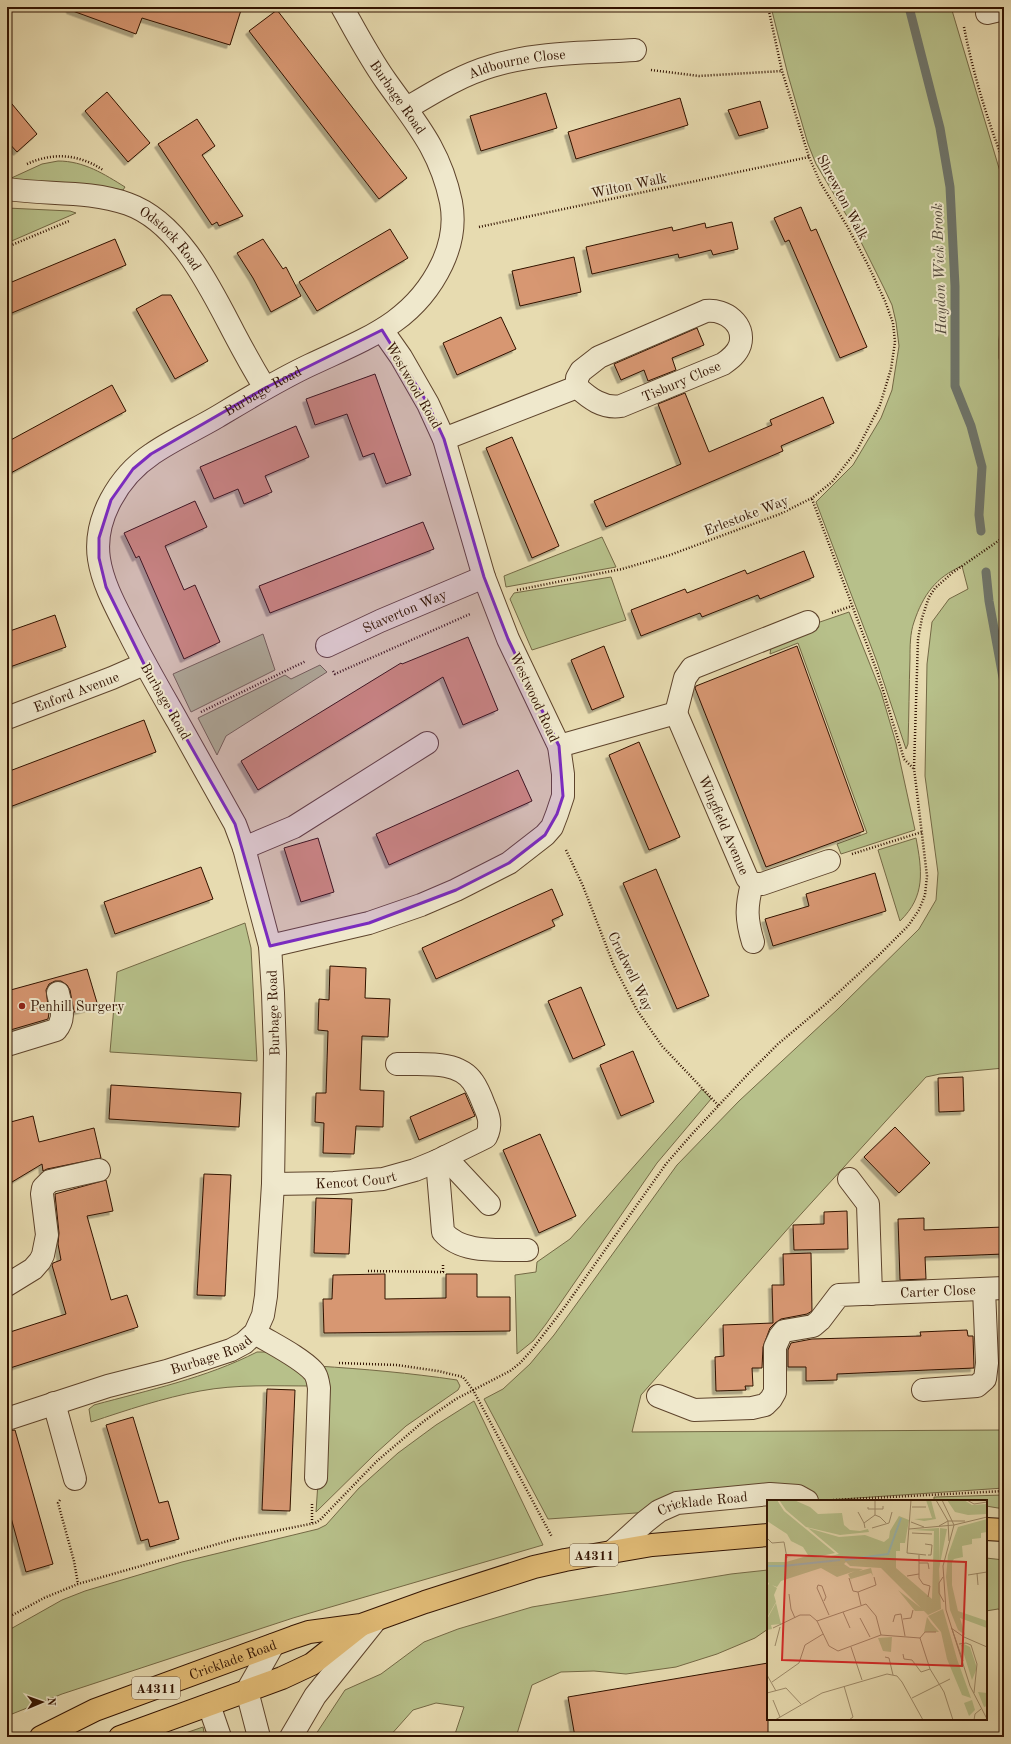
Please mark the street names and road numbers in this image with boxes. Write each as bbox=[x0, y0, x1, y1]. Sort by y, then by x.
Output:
street label: Aldbourne Close bbox=[466, 48, 566, 82]
street label: Burbage Road bbox=[367, 58, 428, 137]
street label: Shrewton Walk bbox=[814, 152, 870, 242]
street label: Wilton Walk bbox=[590, 171, 668, 201]
street label: Odstock Road bbox=[137, 204, 203, 273]
street label: Westwood Road bbox=[383, 340, 444, 431]
street label: Tisbury Close bbox=[640, 359, 723, 405]
street label: Burbage Road bbox=[222, 364, 304, 419]
street label: Erlestoke Way bbox=[702, 493, 791, 538]
street label: Staverton Way bbox=[360, 587, 450, 636]
street label: Westwood Road bbox=[507, 650, 561, 745]
street label: Burbage Road bbox=[138, 661, 193, 742]
street label: Enford Avenue bbox=[32, 670, 121, 715]
street label: Wingfield Avenue bbox=[696, 774, 751, 877]
street label: Crudwell Way bbox=[605, 930, 655, 1014]
street label: Burbage Road bbox=[266, 970, 282, 1056]
street label: Kencot Court bbox=[315, 1170, 398, 1191]
street label: Carter Close bbox=[900, 1283, 976, 1300]
street label: Burbage Road bbox=[169, 1333, 255, 1377]
street label: Cricklade Road bbox=[655, 1490, 748, 1519]
road number: A4311 bbox=[570, 1544, 618, 1566]
street label: Cricklade Road bbox=[187, 1638, 279, 1683]
road number: A4311 bbox=[132, 1677, 180, 1699]

